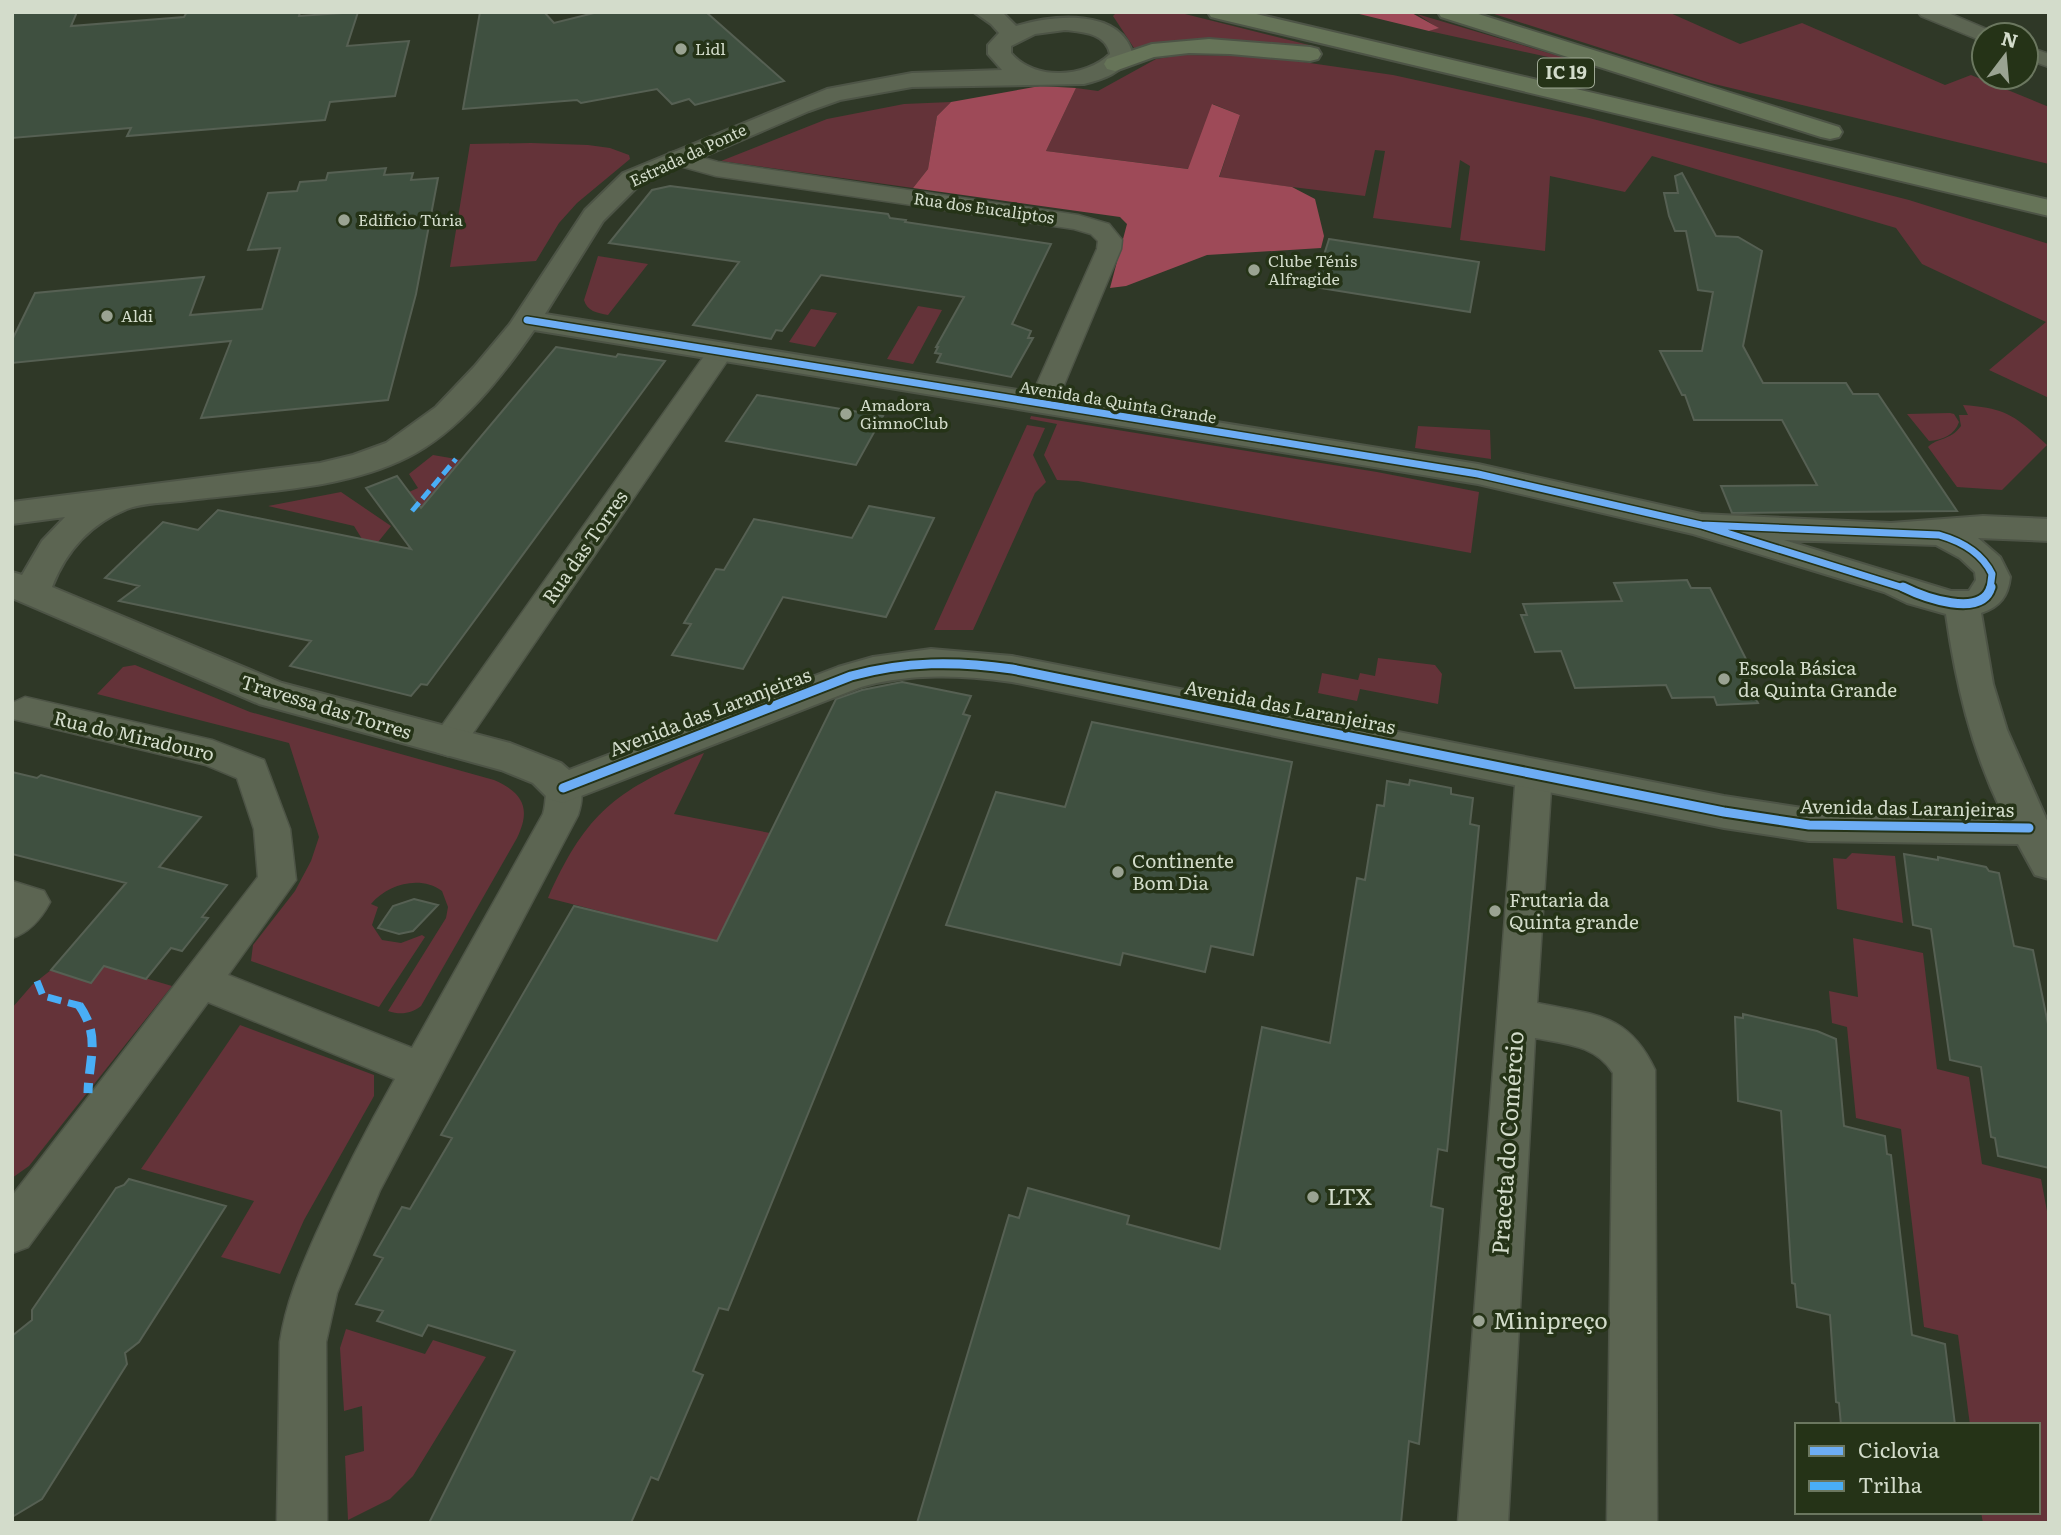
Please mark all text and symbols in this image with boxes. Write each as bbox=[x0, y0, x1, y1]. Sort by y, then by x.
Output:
north arrow bbox=[1970, 21, 2040, 91]
text: N bbox=[1998, 23, 2022, 54]
place label: Lidl bbox=[695, 36, 726, 60]
marker: Lidl bbox=[673, 41, 689, 57]
road number: IC 19 bbox=[1538, 58, 1594, 88]
street label: Estrada da Ponte bbox=[625, 117, 750, 192]
street label: Rua dos Eucaliptos bbox=[912, 185, 1056, 229]
place label: Edifício Túria bbox=[358, 207, 463, 231]
marker: Edifício Túria bbox=[336, 212, 352, 228]
place label: Clube Ténis Alfragide bbox=[1268, 248, 1357, 290]
marker: Clube Ténis Alfragide bbox=[1246, 262, 1262, 278]
place label: Aldi bbox=[121, 303, 153, 327]
marker: Aldi bbox=[99, 308, 115, 324]
street label: Avenida da Quinta Grande bbox=[1018, 374, 1218, 428]
place label: Amadora GimnoClub bbox=[860, 392, 948, 434]
marker: Amadora GimnoClub bbox=[838, 406, 854, 422]
street label: Rua das Torres bbox=[535, 484, 634, 609]
place label: Escola Básica da Quinta Grande bbox=[1738, 653, 1897, 703]
street label: Avenida das Laranjeiras bbox=[604, 659, 815, 763]
street label: Travessa das Torres bbox=[237, 667, 416, 745]
marker: Escola Básica da Quinta Grande bbox=[1716, 671, 1732, 687]
street label: Avenida das Laranjeiras bbox=[1182, 672, 1399, 740]
street label: Rua do Miradouro bbox=[51, 703, 217, 767]
street label: Avenida das Laranjeiras bbox=[1800, 791, 2015, 823]
place label: Continente Bom Dia bbox=[1132, 846, 1234, 896]
marker: Continente Bom Dia bbox=[1110, 864, 1126, 880]
place label: Frutaria da Quinta grande bbox=[1509, 885, 1639, 935]
marker: Frutaria da Quinta grande bbox=[1487, 903, 1503, 919]
street label: Praceta do Comércio bbox=[1481, 1030, 1531, 1256]
place label: LTX bbox=[1327, 1178, 1372, 1212]
marker: LTX bbox=[1305, 1189, 1321, 1205]
place label: Minipreço bbox=[1493, 1302, 1608, 1336]
marker: Minipreço bbox=[1471, 1313, 1487, 1329]
legend bbox=[1795, 1423, 2040, 1514]
text: Ciclovia bbox=[1858, 1433, 1940, 1464]
text: Trilha bbox=[1858, 1468, 1923, 1499]

